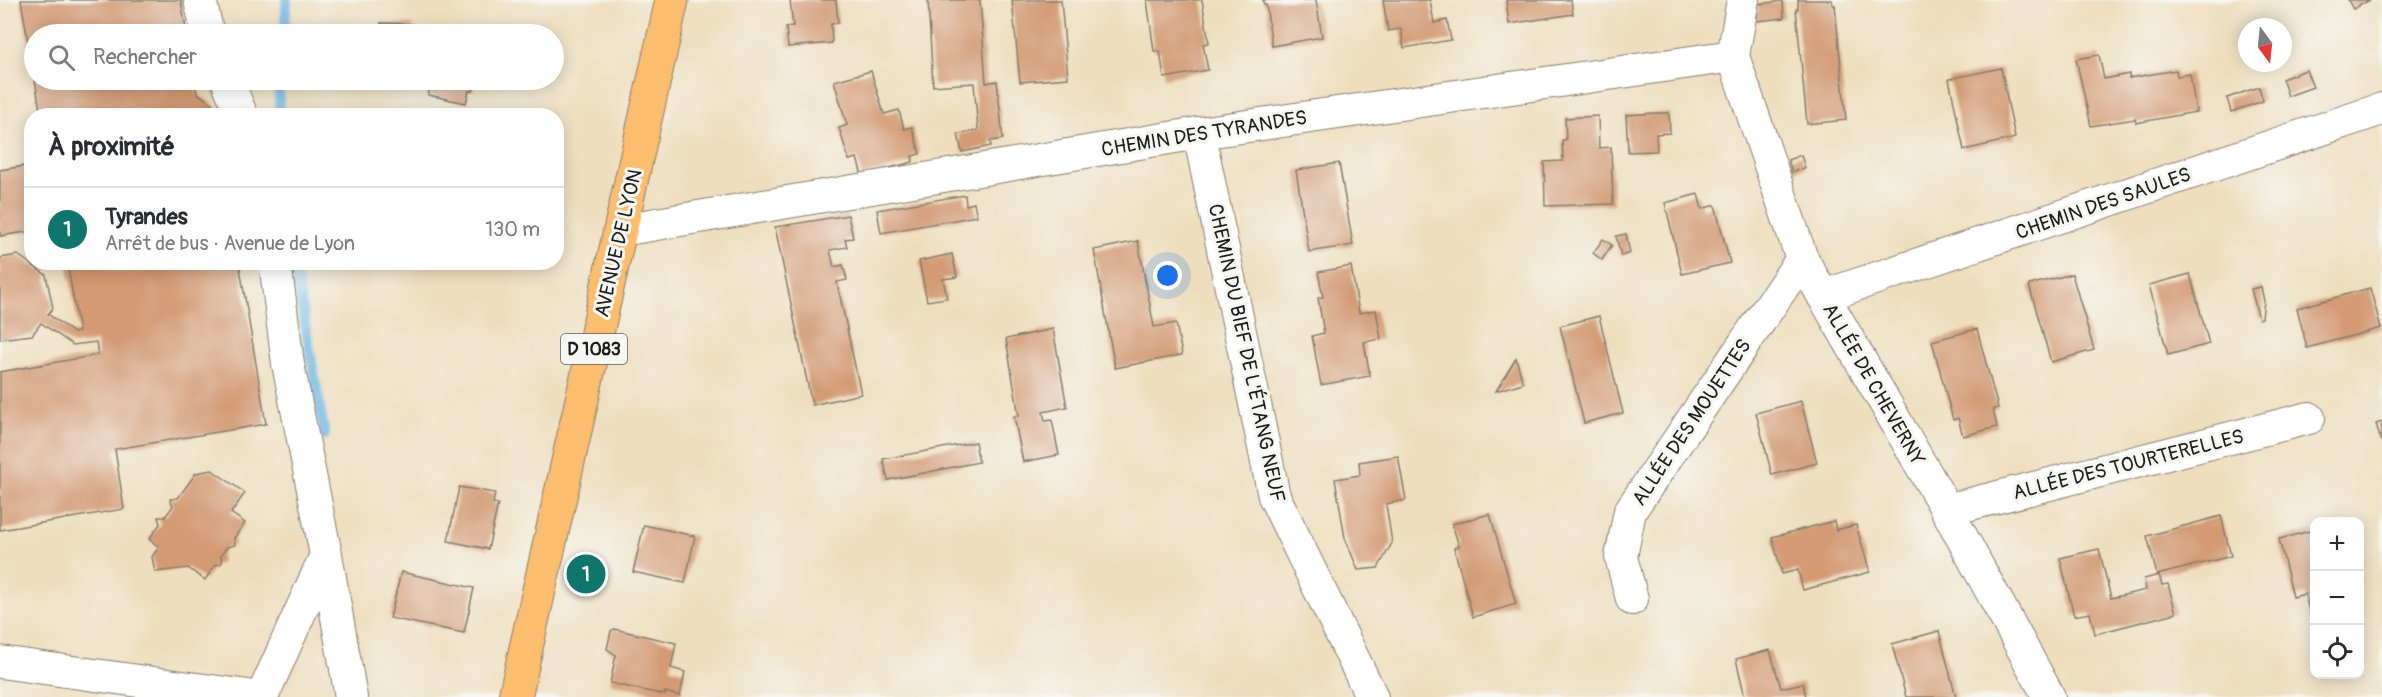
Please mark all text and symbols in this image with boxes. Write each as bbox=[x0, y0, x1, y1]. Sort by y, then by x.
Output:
north arrow bbox=[2238, 18, 2292, 72]
search box bbox=[24, 24, 564, 90]
icon: search bbox=[45, 41, 78, 74]
text: Rechercher bbox=[93, 43, 197, 71]
street label: CHEMIN DES TYRANDES bbox=[1100, 105, 1309, 162]
text: À proximité bbox=[48, 131, 175, 163]
street label: CHEMIN DES SAULES bbox=[2012, 162, 2194, 245]
street label: AVENUE DE LYON bbox=[589, 167, 648, 320]
street label: CHEMIN DU BIEF DE L'ÉTANG NEUF bbox=[1203, 201, 1290, 505]
text: Tyrandes bbox=[105, 203, 188, 231]
text: 1 bbox=[64, 217, 71, 242]
text: 130 m bbox=[485, 217, 540, 242]
text: Arrêt de bus · Avenue de Lyon bbox=[105, 231, 355, 256]
your location bbox=[1153, 261, 1182, 290]
street label: ALLÉE DE CHEVERNY bbox=[1817, 299, 1930, 470]
road number: D 1083 bbox=[561, 334, 627, 364]
street label: ALLÉE DES MOUETTES bbox=[1626, 334, 1756, 510]
street label: ALLÉE DES TOURTERELLES bbox=[2010, 424, 2246, 505]
map controls bbox=[2310, 517, 2364, 679]
button: + bbox=[2310, 517, 2364, 571]
pin: 1 bbox=[566, 552, 606, 596]
button: − bbox=[2310, 571, 2364, 625]
button: locate bbox=[2310, 625, 2364, 679]

